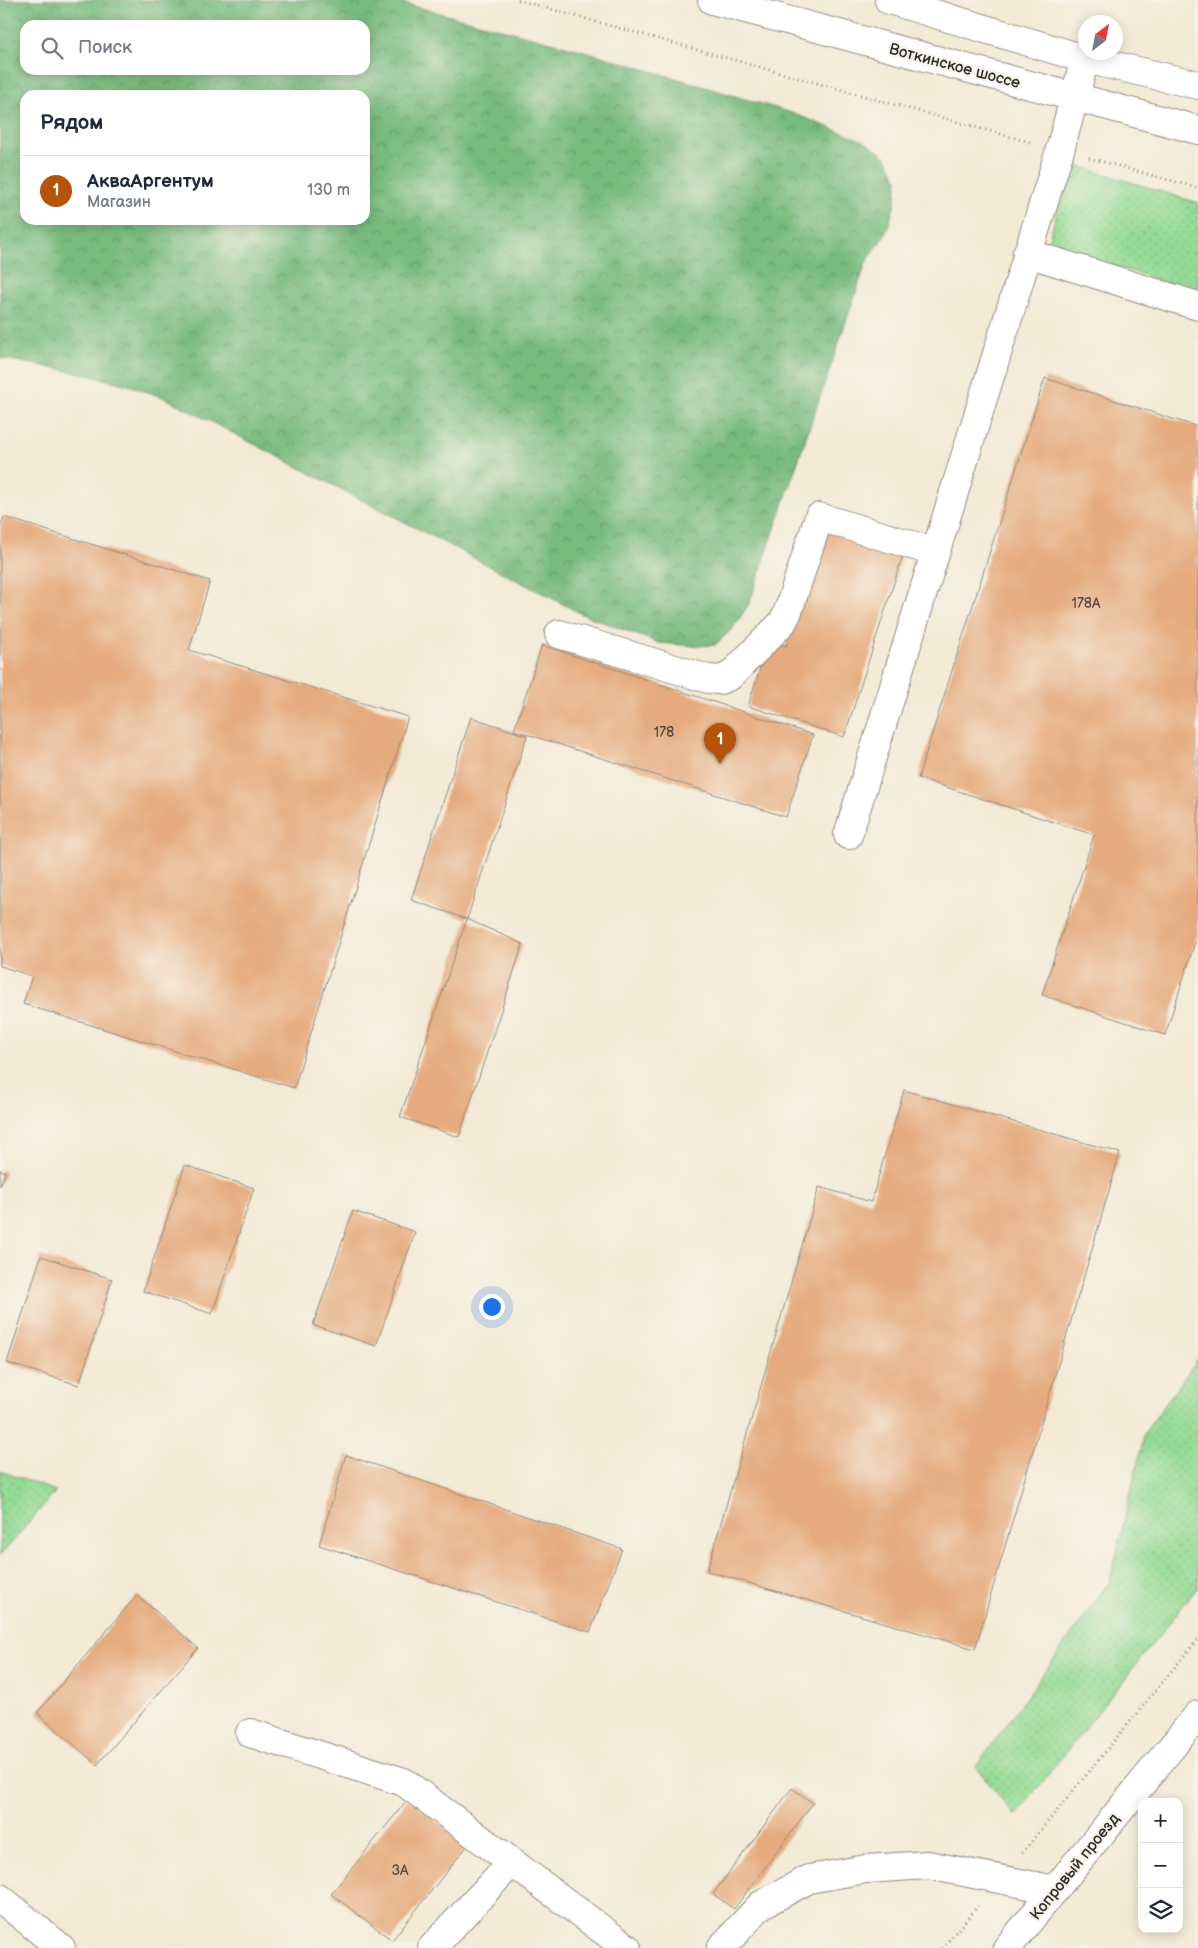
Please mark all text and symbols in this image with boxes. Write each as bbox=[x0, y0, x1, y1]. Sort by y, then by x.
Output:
north arrow bbox=[1078, 15, 1123, 60]
search box bbox=[20, 20, 370, 75]
icon: search bbox=[38, 34, 66, 62]
text: Поиск bbox=[78, 36, 132, 59]
street label: Воткинское шоссе bbox=[887, 40, 1022, 93]
text: Рядом bbox=[40, 110, 103, 135]
text: АкваАргентум bbox=[87, 170, 214, 193]
text: 1 bbox=[53, 181, 59, 200]
text: 130 m bbox=[307, 181, 350, 200]
text: Магазин bbox=[87, 193, 151, 212]
house number: 178А bbox=[1072, 595, 1101, 612]
pin: 1 bbox=[704, 723, 736, 764]
house number: 178 bbox=[654, 724, 674, 741]
your location bbox=[479, 1294, 505, 1320]
map controls bbox=[1138, 1798, 1183, 1933]
button: + bbox=[1138, 1798, 1183, 1843]
street label: Копровый проезд bbox=[1026, 1810, 1124, 1924]
button: − bbox=[1138, 1843, 1183, 1888]
house number: 3А bbox=[391, 1862, 409, 1879]
button: layers bbox=[1138, 1888, 1183, 1933]

